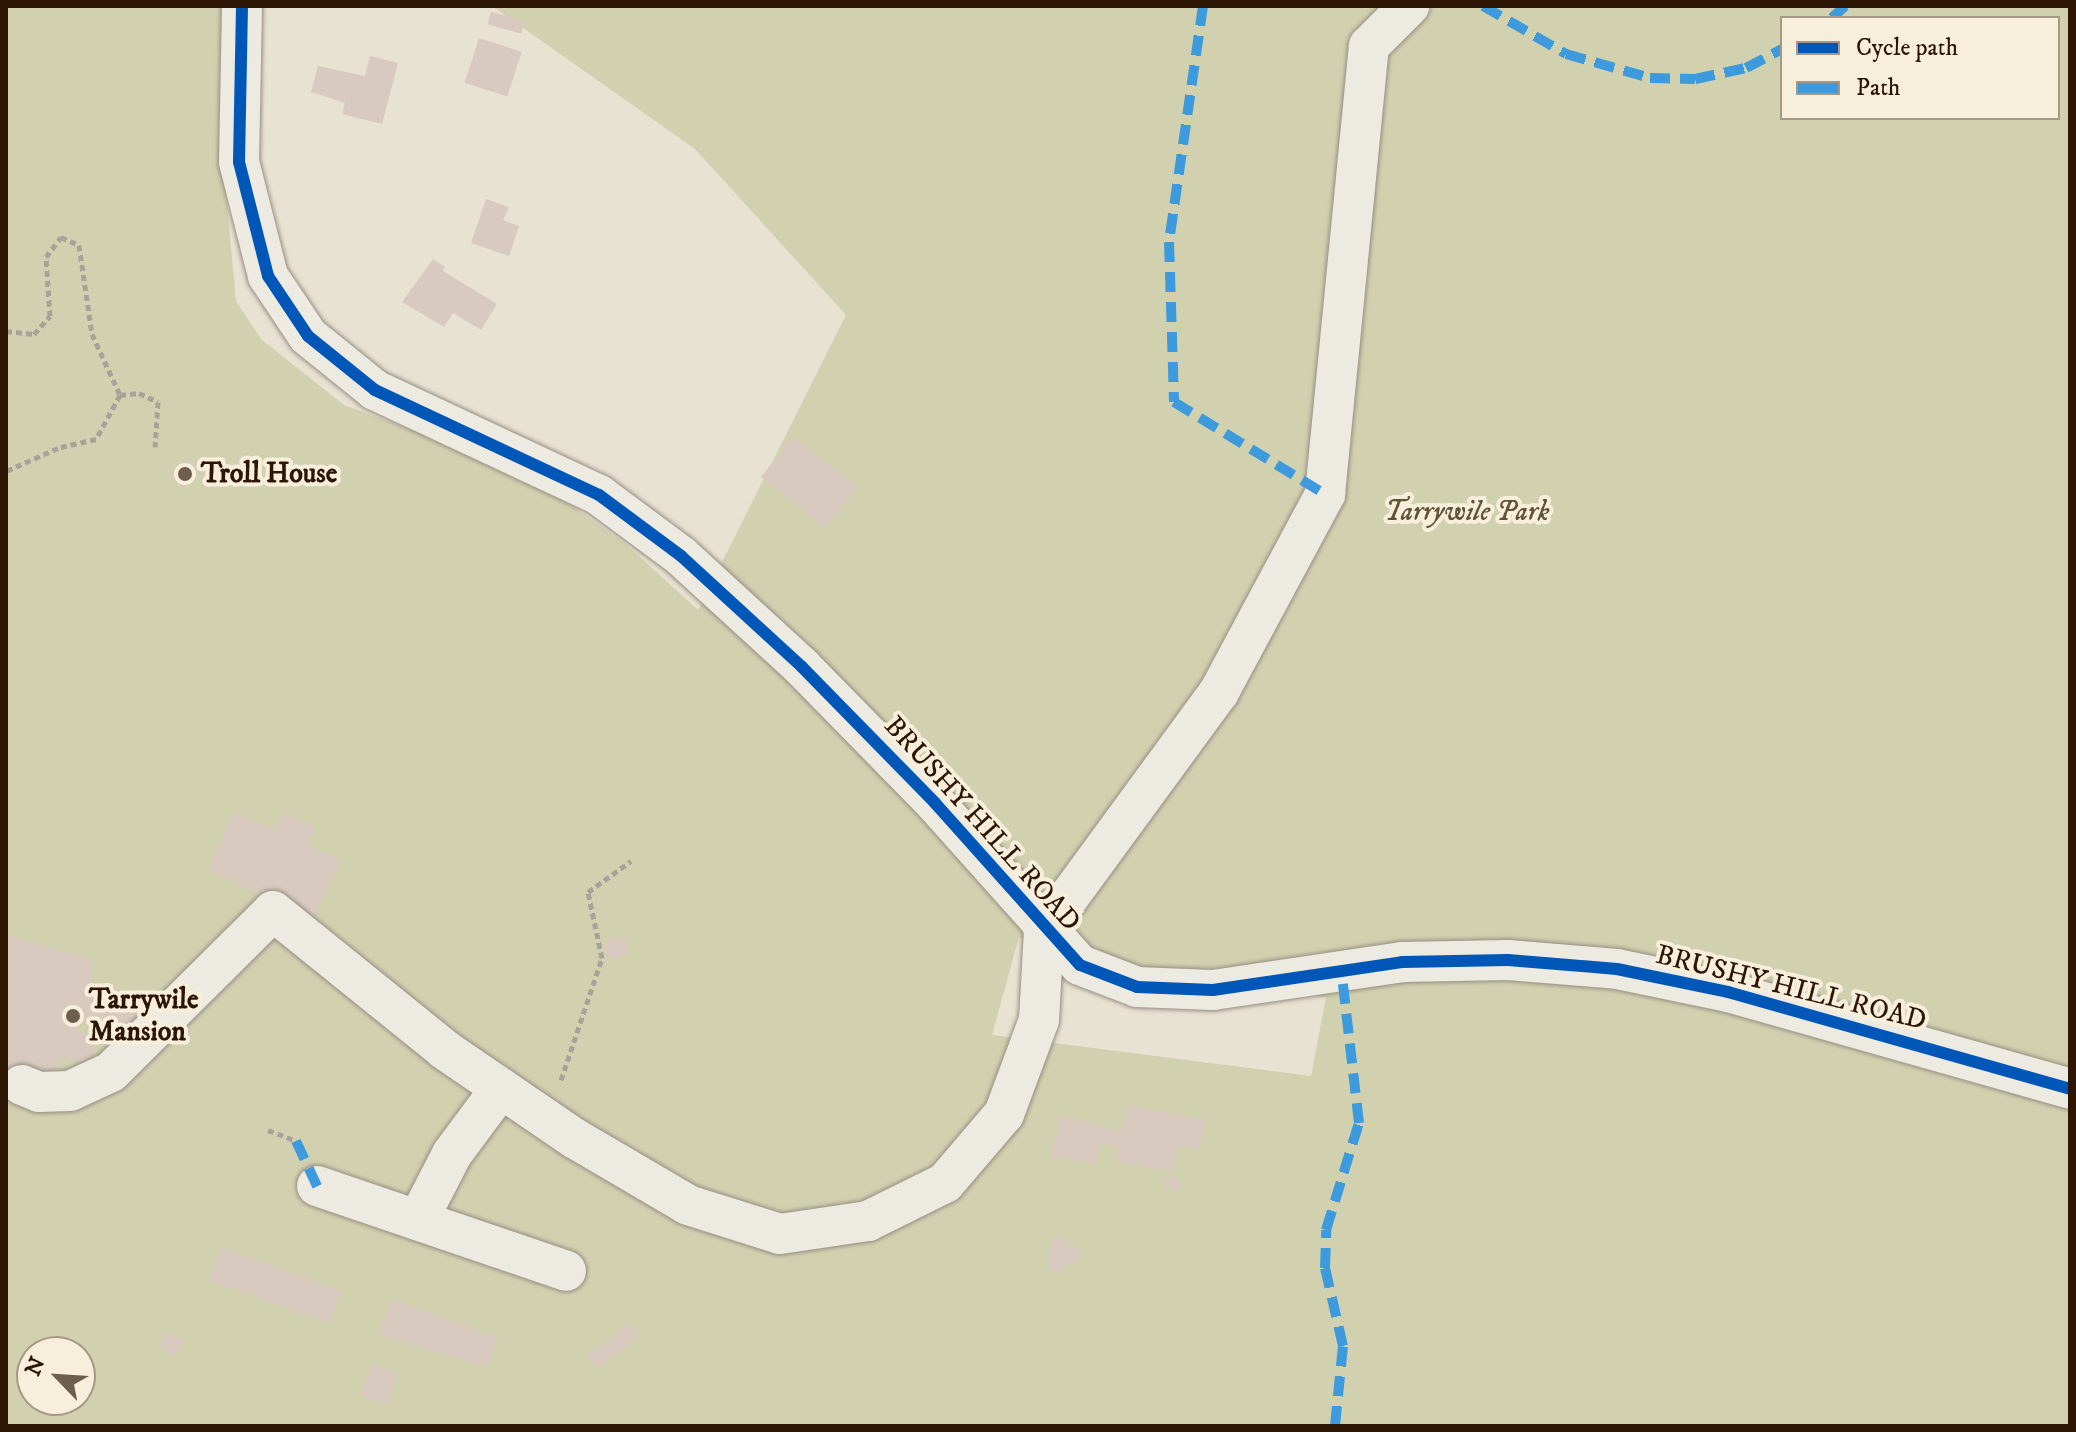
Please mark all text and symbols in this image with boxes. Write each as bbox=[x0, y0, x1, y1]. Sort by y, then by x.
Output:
legend bbox=[1780, 16, 2060, 120]
text: Cycle path bbox=[1856, 33, 1958, 63]
text: Path bbox=[1856, 73, 1900, 103]
place label: Troll House bbox=[201, 457, 337, 491]
marker: Troll House bbox=[176, 465, 194, 483]
park label: Tarrywile Park bbox=[1384, 495, 1550, 529]
street label: BRUSHY HILL ROAD bbox=[877, 710, 1087, 938]
street label: BRUSHY HILL ROAD bbox=[1652, 938, 1930, 1038]
place label: Tarrywile Mansion bbox=[89, 983, 199, 1049]
marker: Tarrywile Mansion bbox=[64, 1007, 82, 1025]
north arrow bbox=[16, 1336, 96, 1416]
text: N bbox=[20, 1353, 52, 1380]

